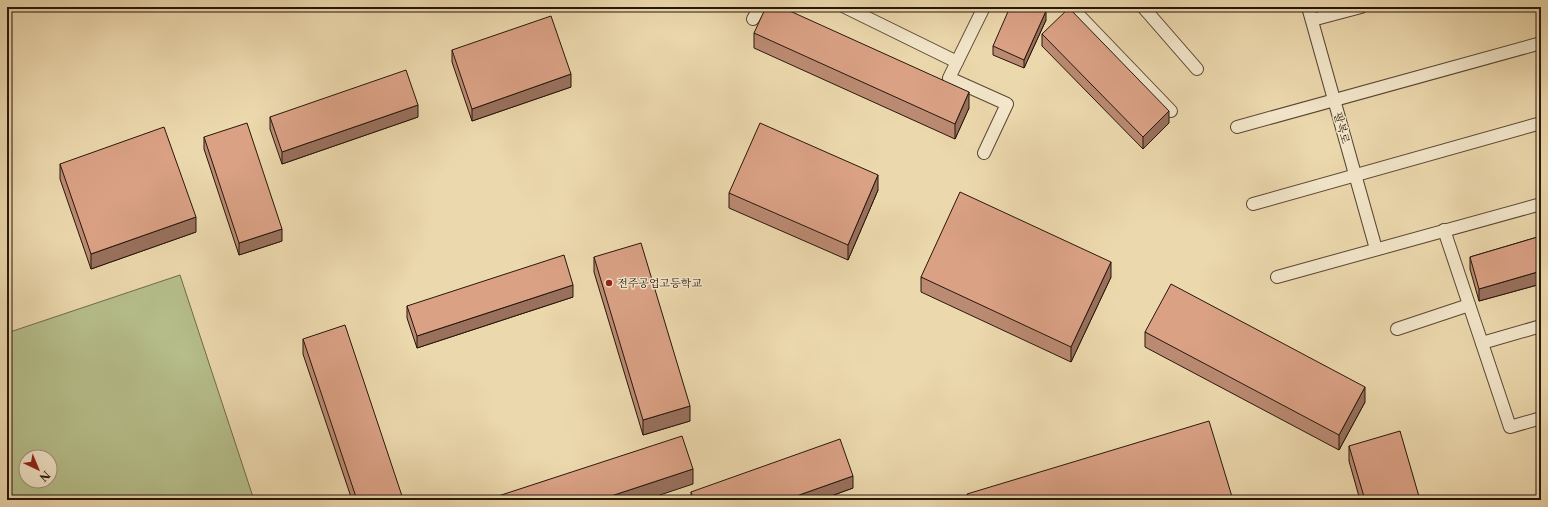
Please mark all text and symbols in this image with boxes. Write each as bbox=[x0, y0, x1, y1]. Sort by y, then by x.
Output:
street label: 팔복로 bbox=[1331, 111, 1353, 146]
place label: 전주공업고등학교 bbox=[617, 276, 702, 290]
marker: 전주공업고등학교 bbox=[604, 278, 614, 288]
north arrow bbox=[18, 449, 58, 489]
text: N bbox=[36, 468, 53, 485]

